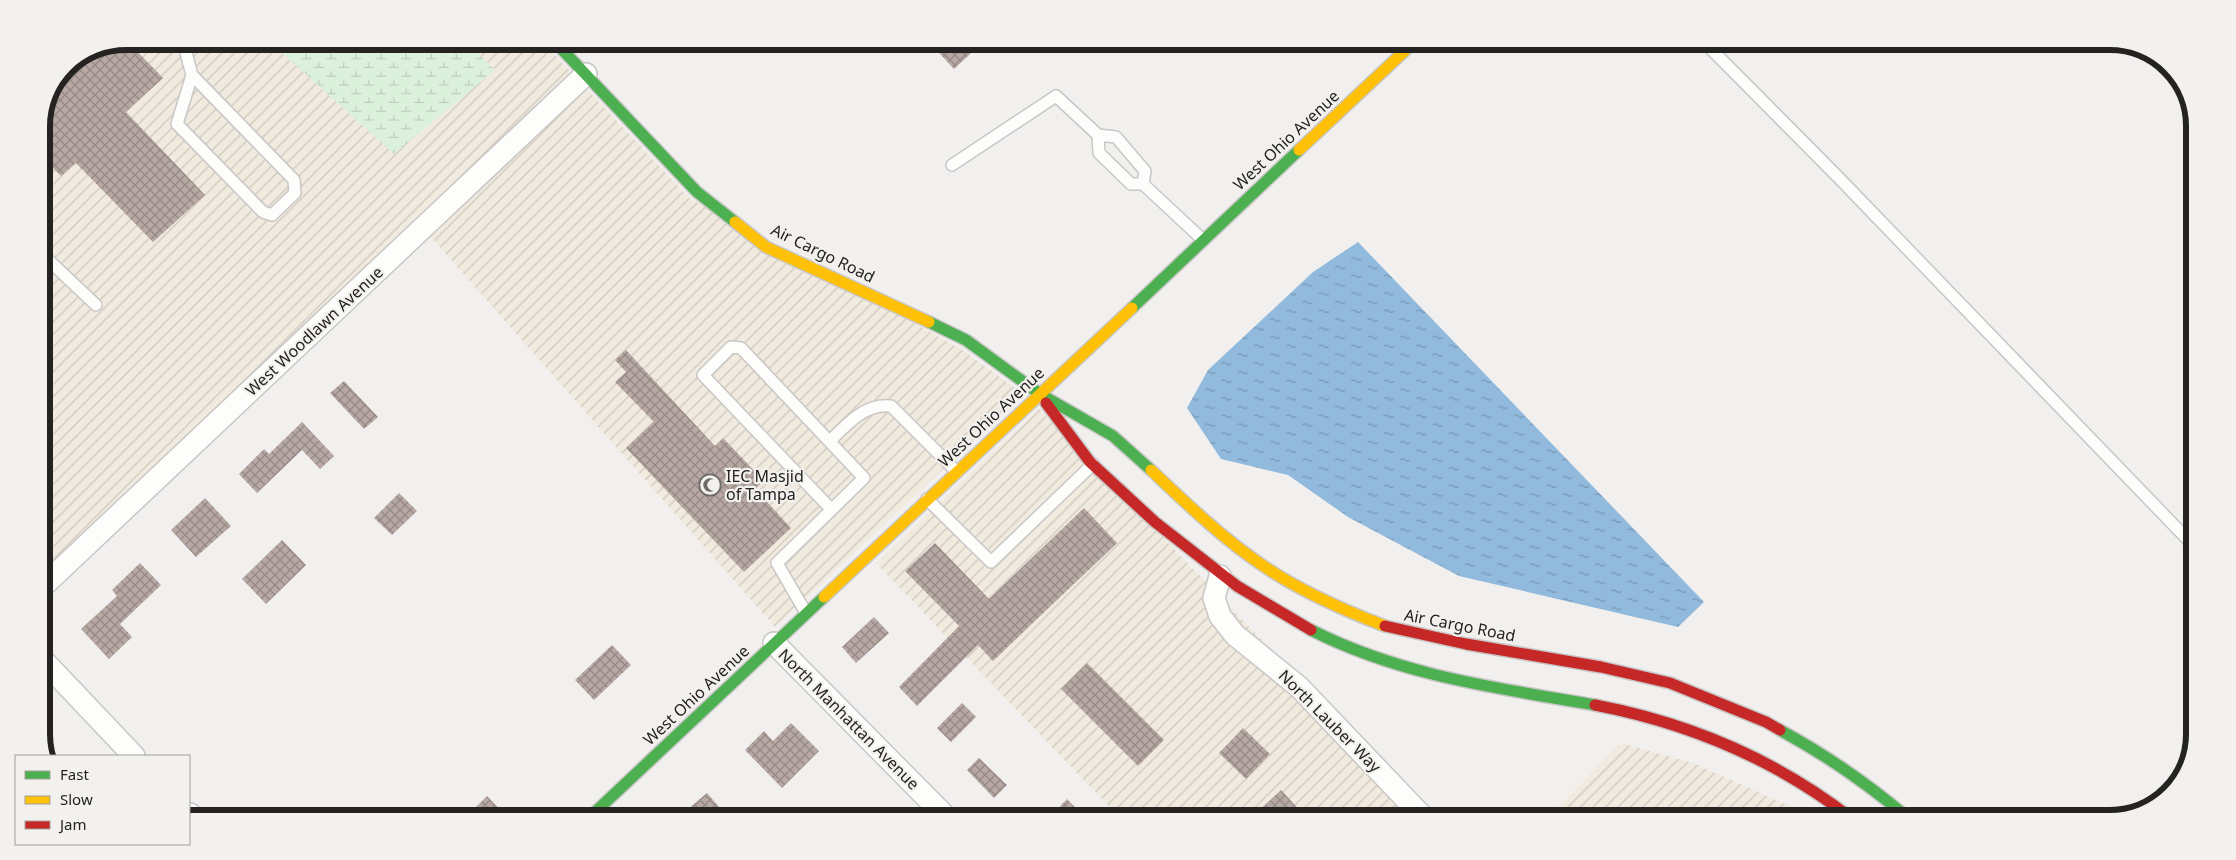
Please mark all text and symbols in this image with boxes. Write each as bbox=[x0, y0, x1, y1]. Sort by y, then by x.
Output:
street label: West Ohio Avenue bbox=[1228, 85, 1344, 195]
street label: Air Cargo Road bbox=[767, 218, 879, 288]
street label: West Woodlawn Avenue bbox=[240, 261, 388, 401]
street label: West Ohio Avenue bbox=[933, 362, 1049, 472]
place label: IEC Masjid of Tampa bbox=[726, 465, 804, 505]
mosque icon: IEC Masjid of Tampa bbox=[698, 473, 722, 497]
street label: Air Cargo Road bbox=[1403, 603, 1517, 647]
street label: West Ohio Avenue bbox=[638, 640, 754, 750]
street label: North Manhattan Avenue bbox=[774, 644, 924, 794]
street label: North Lauber Way bbox=[1274, 665, 1387, 778]
legend bbox=[15, 755, 190, 845]
text: Fast bbox=[60, 764, 89, 784]
text: Slow bbox=[60, 789, 93, 809]
text: Jam bbox=[58, 814, 87, 834]

